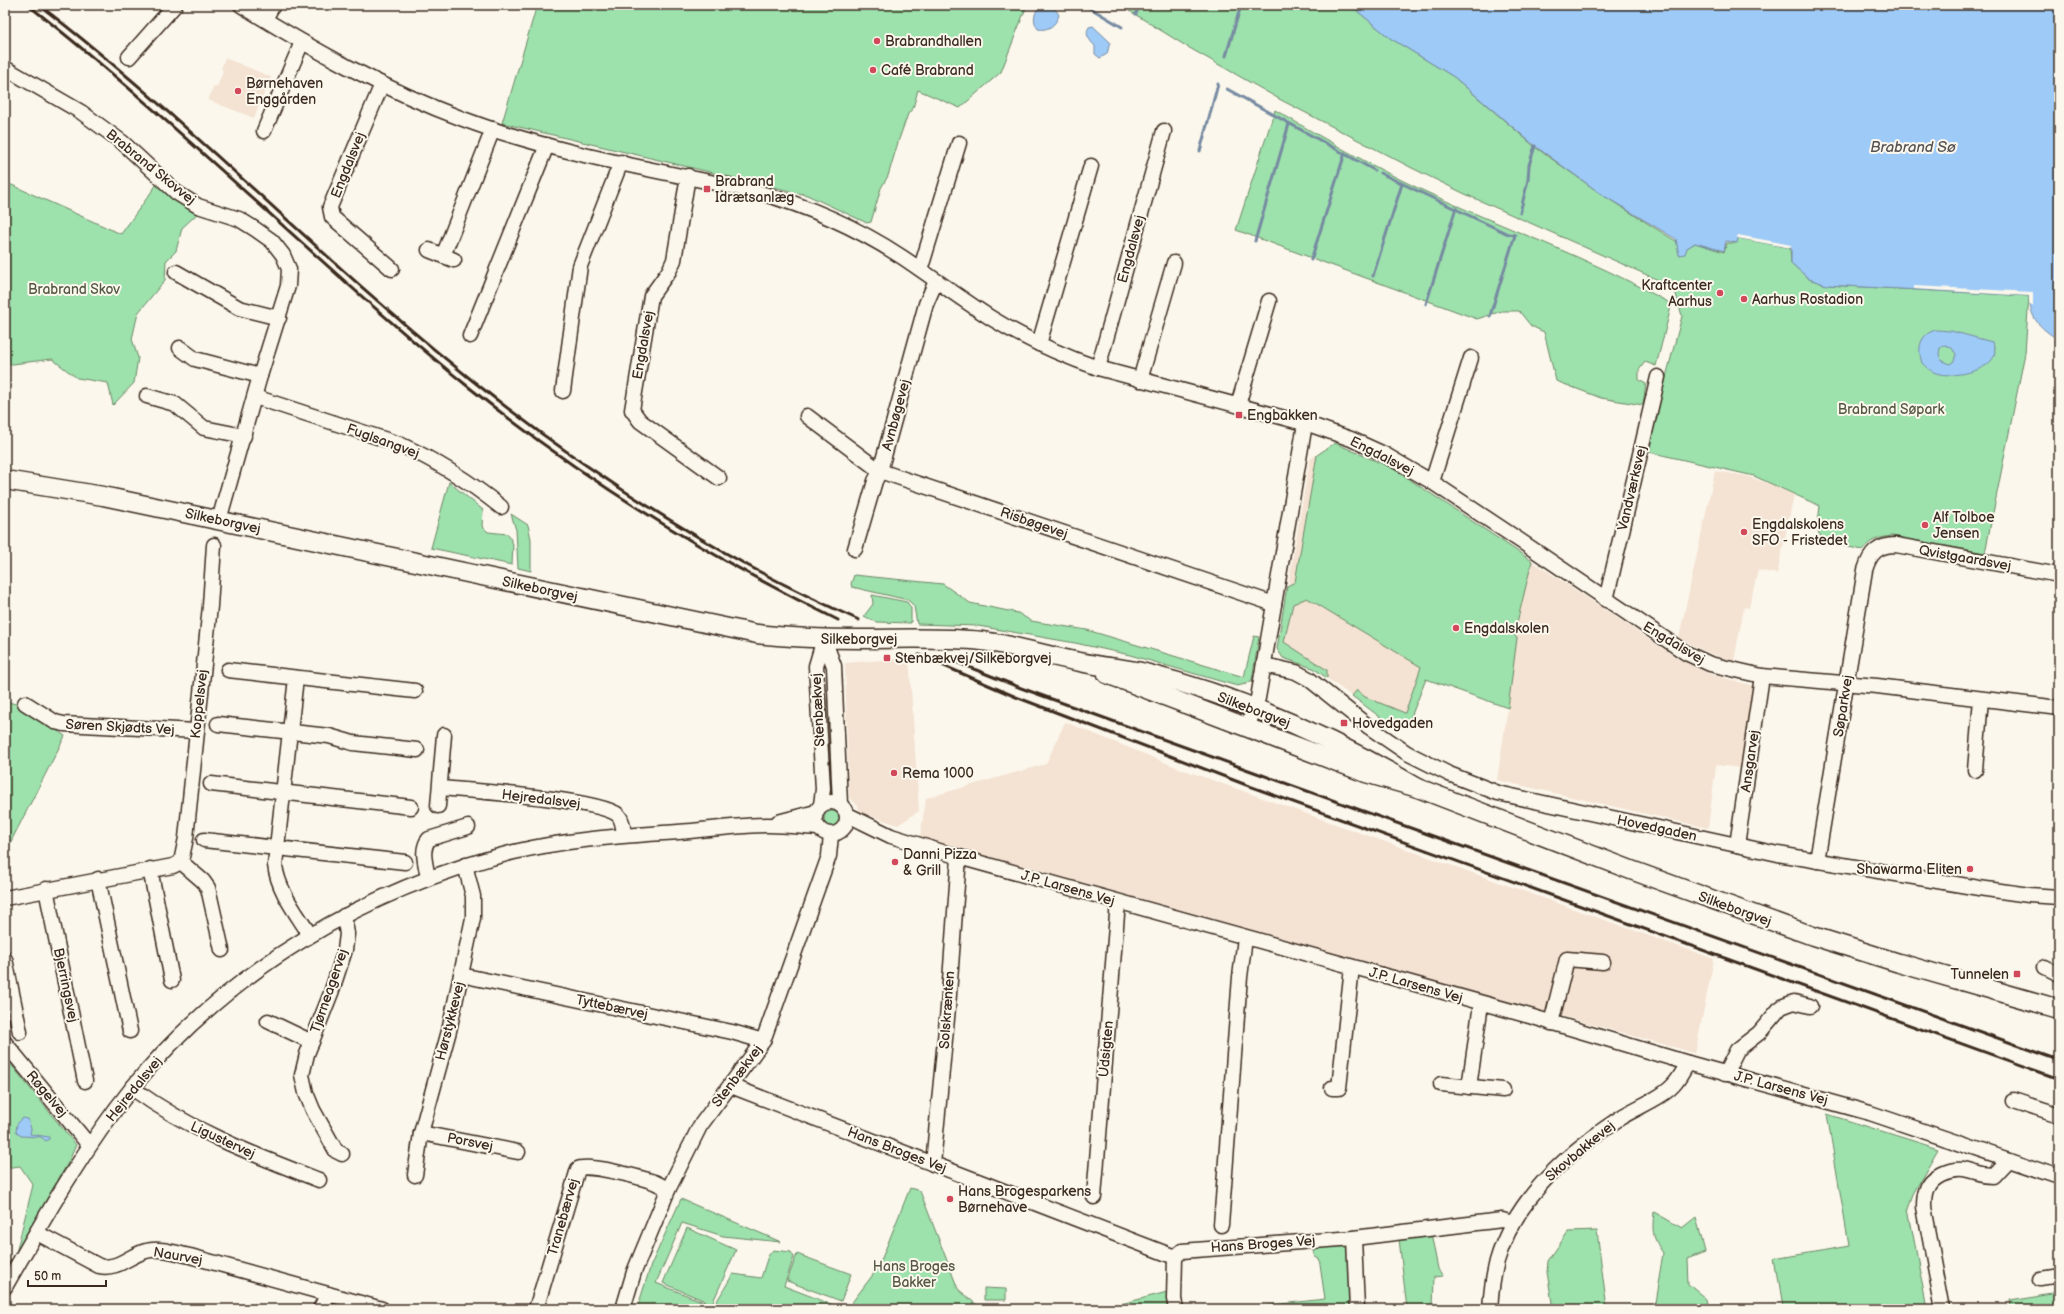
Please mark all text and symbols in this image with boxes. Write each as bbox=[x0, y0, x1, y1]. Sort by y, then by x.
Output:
place label: Brabrandhallen bbox=[885, 33, 982, 50]
marker: Brabrandhallen bbox=[872, 36, 882, 46]
place label: Café Brabrand bbox=[881, 62, 974, 79]
marker: Café Brabrand bbox=[868, 65, 878, 75]
place label: Børnehaven Enggården bbox=[246, 75, 323, 108]
marker: Børnehaven Enggården bbox=[233, 86, 243, 96]
street label: Brabrand Skovvej bbox=[103, 126, 199, 208]
street label: Engdalsvej bbox=[327, 130, 369, 200]
water label: Brabrand Sø bbox=[1870, 138, 1956, 157]
place label: Brabrand Idrætsanlæg bbox=[715, 173, 794, 206]
marker: Brabrand Idrætsanlæg bbox=[702, 184, 712, 194]
street label: Engdalsvej bbox=[1114, 213, 1148, 285]
place label: Kraftcenter Aarhus bbox=[1641, 277, 1713, 310]
park label: Brabrand Skov bbox=[28, 281, 120, 298]
marker: Kraftcenter Aarhus bbox=[1715, 288, 1725, 298]
place label: Aarhus Rostadion bbox=[1752, 291, 1863, 308]
marker: Aarhus Rostadion bbox=[1739, 294, 1749, 304]
street label: Engdalsvej bbox=[629, 309, 657, 381]
street label: Avnbøgevej bbox=[878, 377, 914, 453]
park label: Brabrand Søpark bbox=[1838, 401, 1944, 418]
place label: Engbakken bbox=[1247, 407, 1318, 424]
marker: Engbakken bbox=[1234, 410, 1244, 420]
street label: Fuglsangvej bbox=[344, 420, 422, 462]
street label: Engdalsvej bbox=[1347, 433, 1417, 479]
street label: Vandværksvej bbox=[1614, 444, 1650, 532]
street label: Risbøgevej bbox=[998, 503, 1070, 543]
street label: Silkeborgvej bbox=[184, 505, 262, 537]
place label: Alf Tolboe Jensen bbox=[1933, 509, 1995, 542]
place label: Engdalskolens SFO - Fristedet bbox=[1752, 516, 1848, 549]
marker: Alf Tolboe Jensen bbox=[1920, 520, 1930, 530]
marker: Engdalskolens SFO - Fristedet bbox=[1739, 527, 1749, 537]
street label: Qvistgaardsvej bbox=[1917, 542, 2013, 574]
street label: Silkeborgvej bbox=[501, 573, 579, 605]
street label: Engdalsvej bbox=[1640, 618, 1708, 668]
place label: Engdalskolen bbox=[1464, 620, 1549, 637]
marker: Engdalskolen bbox=[1451, 623, 1461, 633]
street label: Silkeborgvej bbox=[821, 631, 897, 648]
place label: Stenbækvej/Silkeborgvej bbox=[895, 650, 1052, 667]
marker: Stenbækvej/Silkeborgvej bbox=[882, 653, 892, 663]
street label: Koppelsvej bbox=[187, 668, 211, 740]
street label: Stenbækvej bbox=[808, 673, 828, 747]
street label: Søparkvej bbox=[1830, 674, 1856, 738]
street label: Silkeborgvej bbox=[1215, 688, 1293, 732]
place label: Hovedgaden bbox=[1352, 715, 1433, 732]
street label: Søren Skjødts Vej bbox=[65, 716, 175, 738]
marker: Hovedgaden bbox=[1339, 718, 1349, 728]
street label: Ansgarvej bbox=[1737, 729, 1763, 793]
place label: Rema 1000 bbox=[902, 765, 974, 782]
marker: Rema 1000 bbox=[889, 768, 899, 778]
street label: Hejredalsvej bbox=[501, 786, 581, 812]
street label: Hovedgaden bbox=[1615, 811, 1699, 845]
place label: Danni Pizza & Grill bbox=[903, 846, 977, 879]
marker: Danni Pizza & Grill bbox=[890, 857, 900, 867]
place label: Shawarma Eliten bbox=[1857, 861, 1962, 878]
marker: Shawarma Eliten bbox=[1965, 864, 1975, 874]
street label: J.P. Larsens Vej bbox=[1019, 867, 1117, 909]
street label: Silkeborgvej bbox=[1696, 888, 1774, 930]
street label: Bjerringsvej bbox=[50, 946, 82, 1024]
street label: Tjørneagervej bbox=[307, 947, 351, 1035]
street label: J.P. Larsens Vej bbox=[1367, 964, 1465, 1006]
place label: Tunnelen bbox=[1951, 966, 2009, 983]
marker: Tunnelen bbox=[2012, 969, 2022, 979]
street label: Solskrænten bbox=[936, 970, 958, 1050]
street label: Hørstykkevej bbox=[432, 980, 468, 1062]
street label: Tyttebærvej bbox=[574, 991, 650, 1023]
street label: Udsigten bbox=[1095, 1020, 1117, 1078]
street label: Stenbækvej bbox=[708, 1042, 766, 1110]
street label: Hejredalsvej bbox=[102, 1053, 166, 1125]
street label: Røgelvej bbox=[23, 1067, 71, 1121]
street label: J.P. Larsens Vej bbox=[1732, 1067, 1830, 1109]
street label: Skovbakkevej bbox=[1542, 1117, 1618, 1185]
street label: Ligustervej bbox=[188, 1118, 258, 1162]
street label: Hans Broges Vej bbox=[845, 1123, 949, 1177]
street label: Porsvej bbox=[446, 1129, 494, 1155]
street label: Tranebærvej bbox=[544, 1176, 582, 1258]
place label: Hans Brogesparkens Børnehave bbox=[958, 1183, 1091, 1216]
marker: Hans Brogesparkens Børnehave bbox=[945, 1194, 955, 1204]
street label: Hans Broges Vej bbox=[1210, 1232, 1316, 1256]
street label: Naurvej bbox=[152, 1243, 204, 1269]
park label: Hans Broges Bakker bbox=[873, 1258, 955, 1291]
scale bar bbox=[28, 1262, 106, 1288]
text: 50 m bbox=[34, 1269, 61, 1284]

